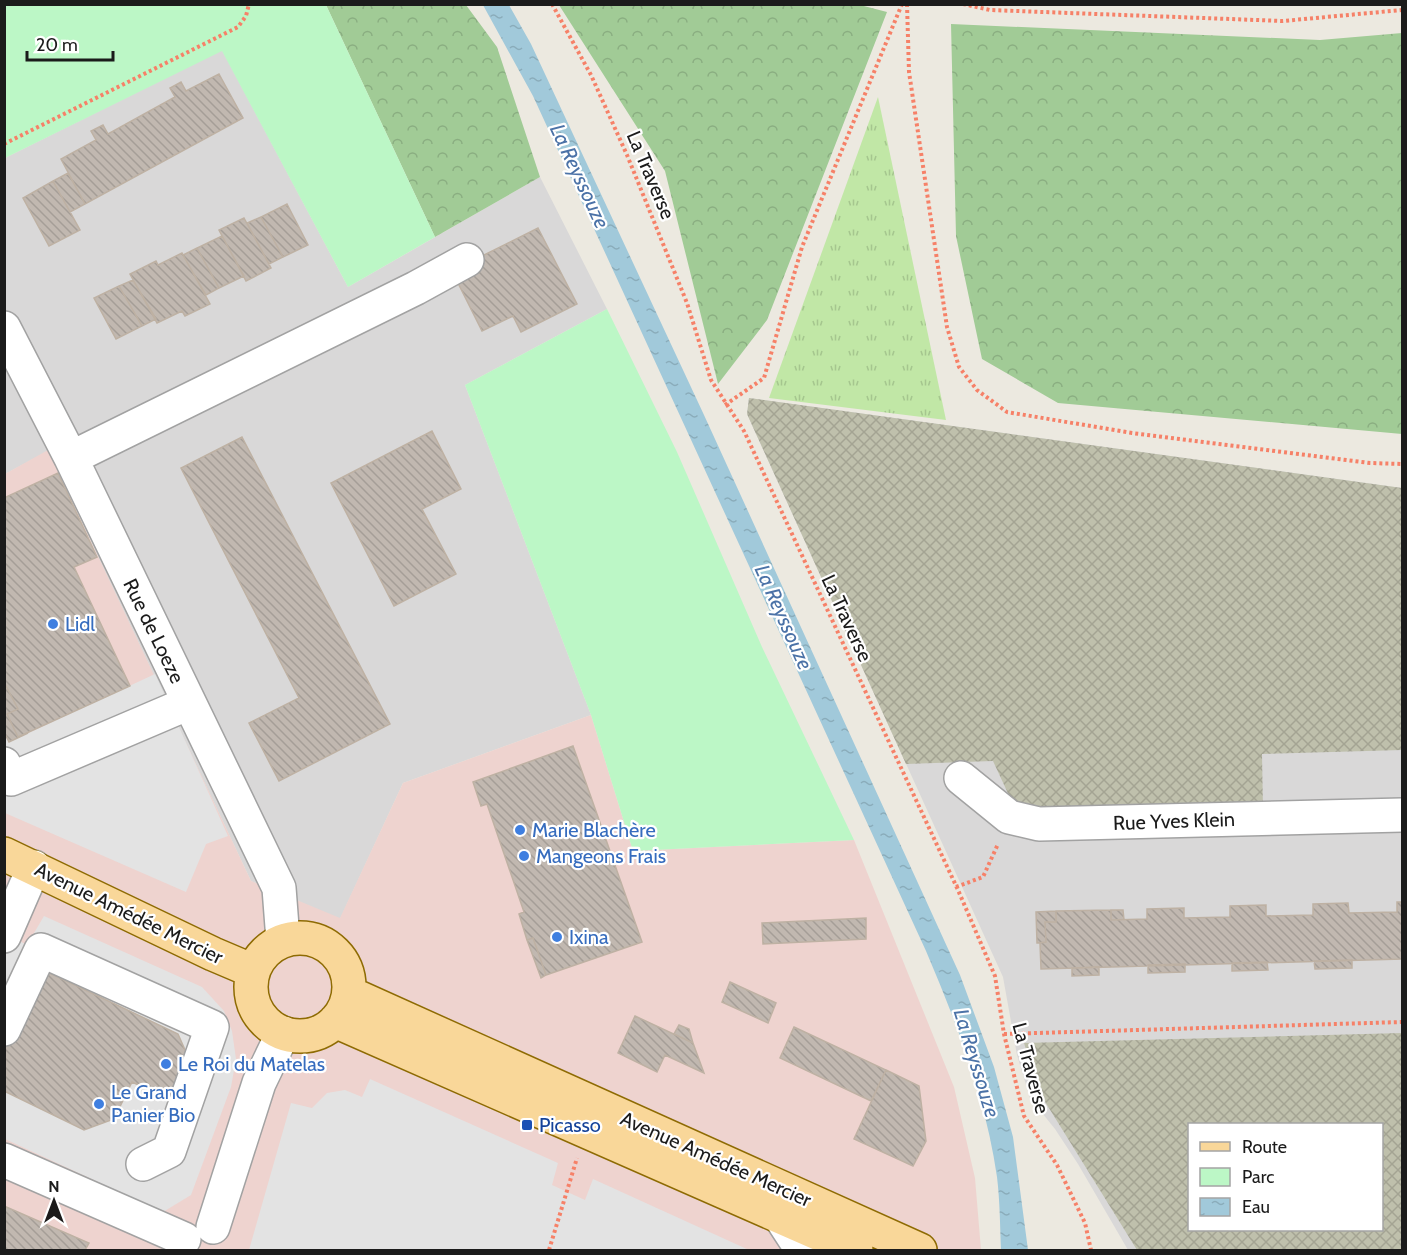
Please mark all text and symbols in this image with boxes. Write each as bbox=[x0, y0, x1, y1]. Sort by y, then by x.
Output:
scale bar bbox=[27, 24, 112, 62]
text: 20 m bbox=[36, 34, 78, 56]
water label: La Reyssouze bbox=[545, 120, 615, 232]
street label: La Traverse bbox=[622, 127, 680, 223]
water label: La Reyssouze bbox=[750, 561, 818, 674]
street label: La Traverse bbox=[816, 571, 878, 665]
street label: Rue de Loeze bbox=[118, 575, 190, 687]
place label: Lidl bbox=[65, 612, 95, 636]
marker: Lidl bbox=[46, 617, 60, 631]
street label: Rue Yves Klein bbox=[1113, 807, 1235, 835]
place label: Marie Blachère bbox=[532, 818, 656, 842]
marker: Marie Blachère bbox=[513, 823, 527, 837]
place label: Mangeons Frais bbox=[536, 844, 666, 868]
marker: Mangeons Frais bbox=[517, 849, 531, 863]
street label: Avenue Amédée Mercier bbox=[31, 857, 228, 969]
place label: Ixina bbox=[569, 925, 609, 949]
marker: Ixina bbox=[550, 930, 564, 944]
water label: La Reyssouze bbox=[949, 1006, 1005, 1121]
street label: La Traverse bbox=[1007, 1020, 1055, 1116]
place label: Le Roi du Matelas bbox=[178, 1052, 325, 1076]
marker: Le Roi du Matelas bbox=[159, 1057, 173, 1071]
place label: Le Grand Panier Bio bbox=[111, 1080, 195, 1127]
marker: Le Grand Panier Bio bbox=[92, 1097, 106, 1111]
street label: Avenue Amédée Mercier bbox=[617, 1106, 816, 1212]
place label: Picasso bbox=[539, 1113, 601, 1137]
marker: Picasso bbox=[520, 1118, 534, 1132]
legend bbox=[1188, 1123, 1383, 1231]
text: Route bbox=[1242, 1136, 1287, 1158]
text: Parc bbox=[1242, 1166, 1274, 1188]
north arrow bbox=[24, 1171, 84, 1231]
text: N bbox=[48, 1177, 60, 1196]
text: Eau bbox=[1242, 1196, 1270, 1218]

